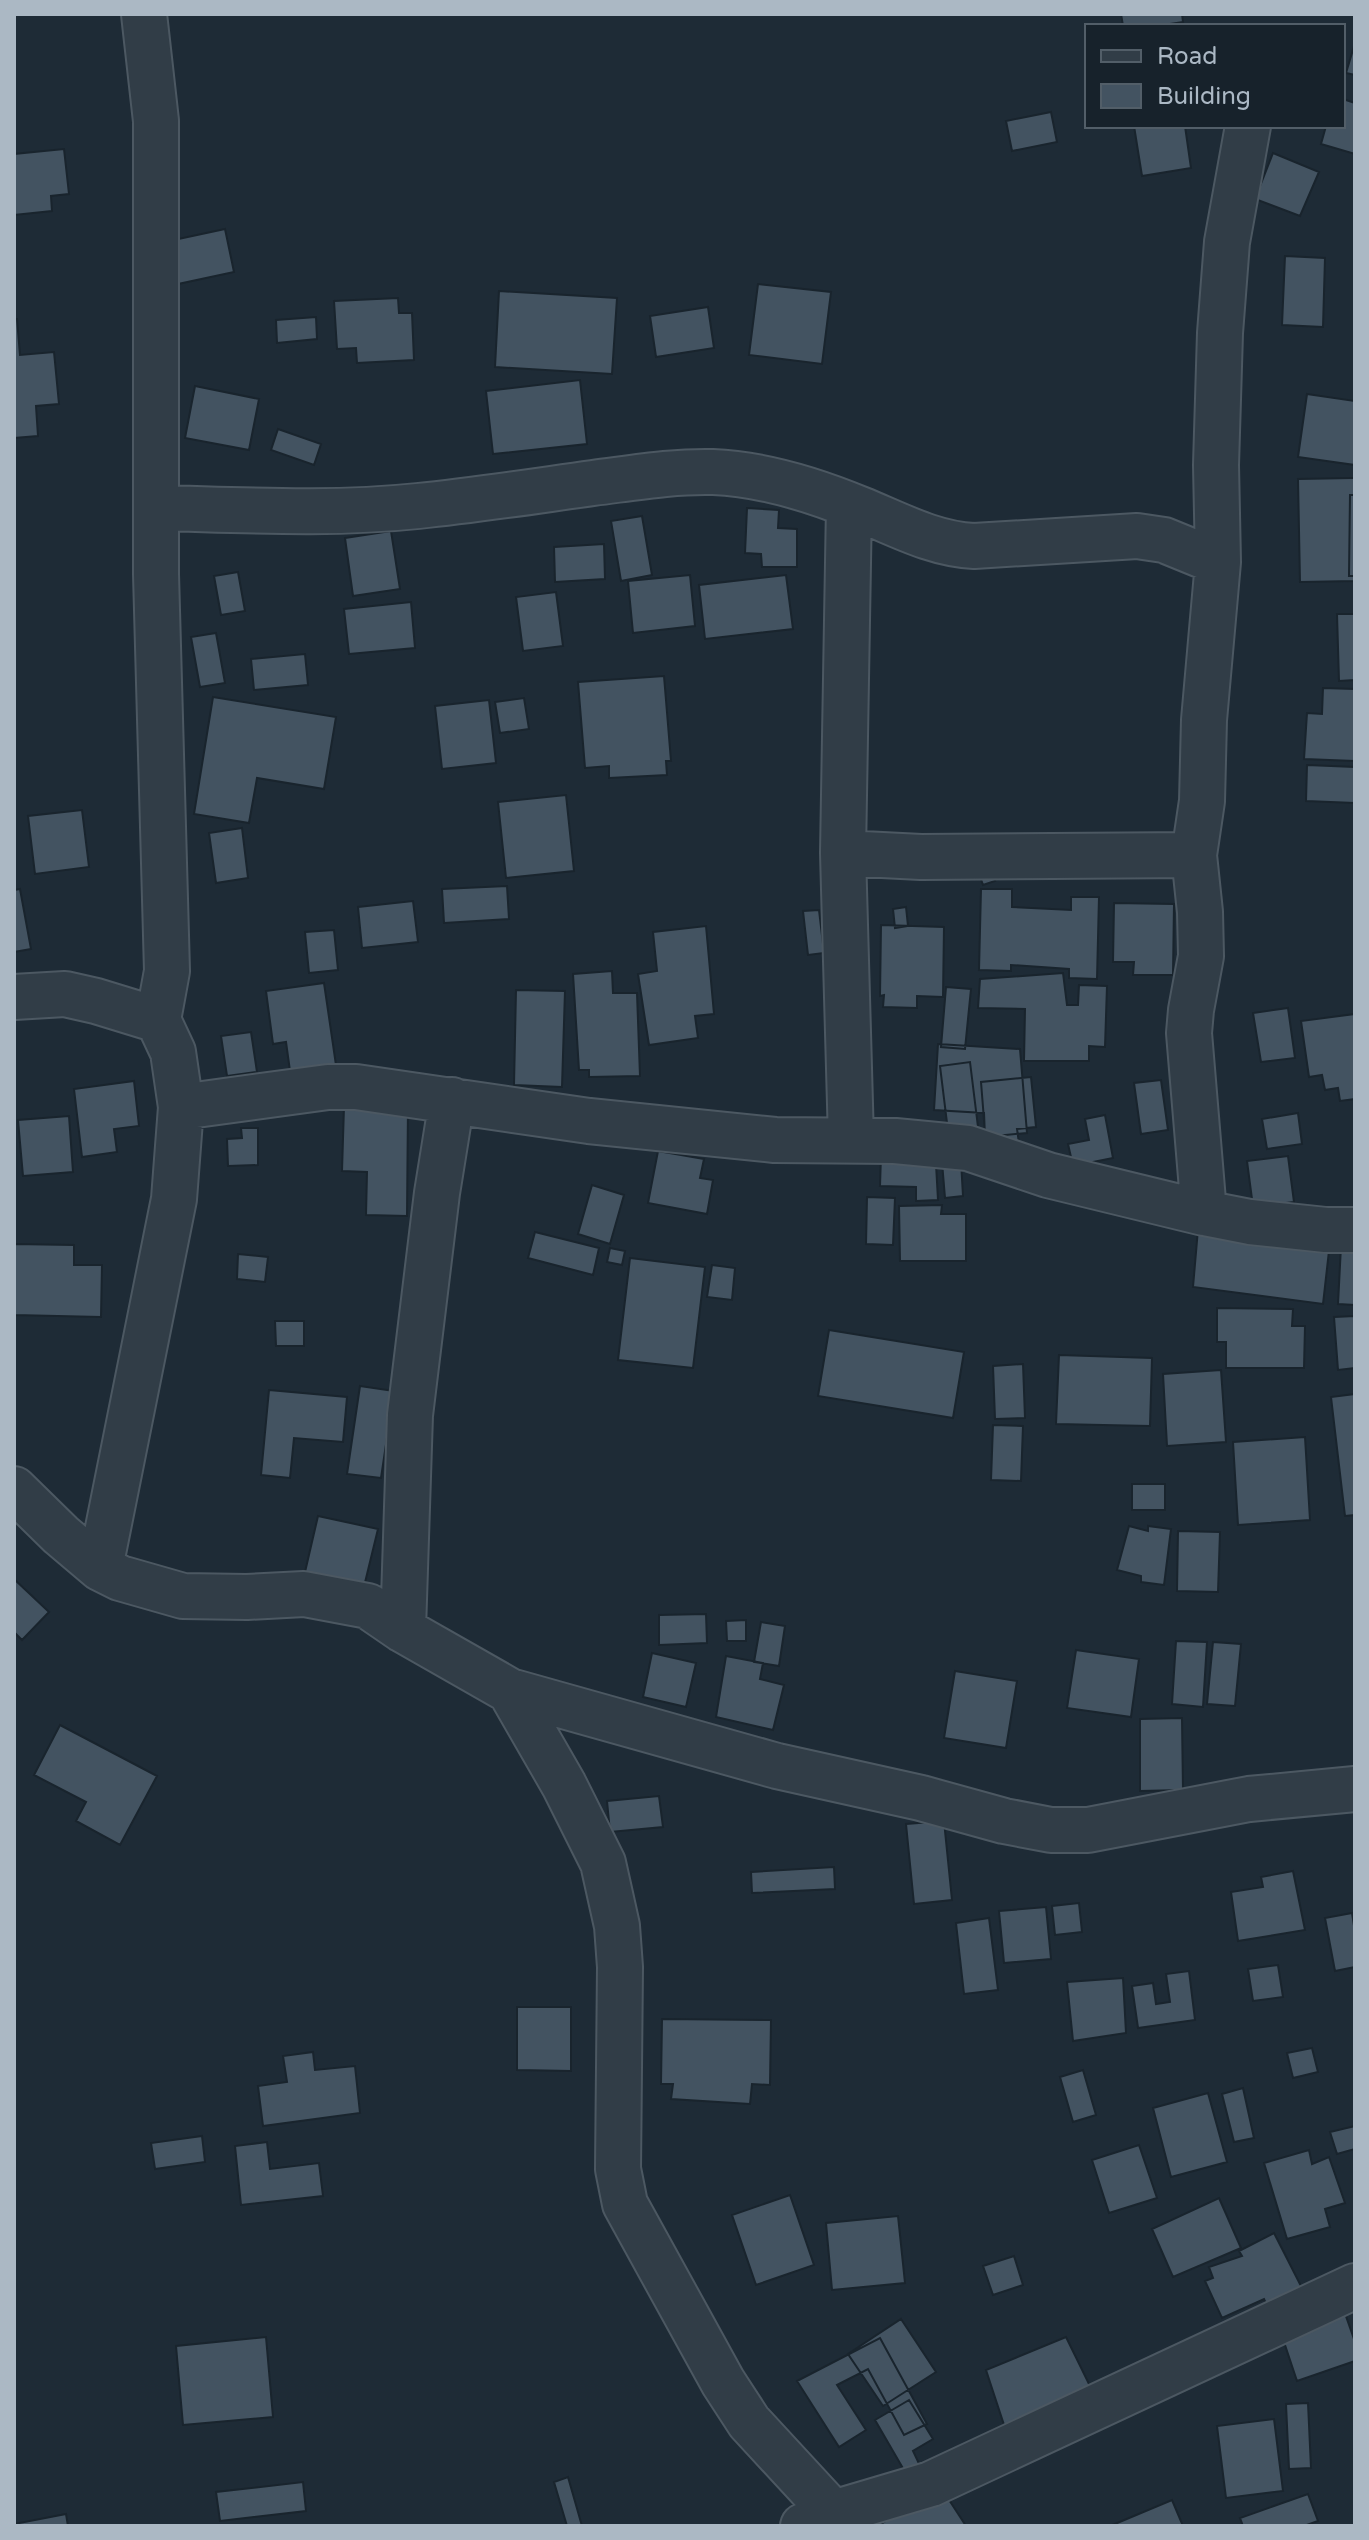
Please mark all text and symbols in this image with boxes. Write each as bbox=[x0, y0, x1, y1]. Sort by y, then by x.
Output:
legend bbox=[1085, 24, 1345, 128]
text: Road bbox=[1157, 42, 1217, 71]
text: Building bbox=[1157, 82, 1251, 111]

